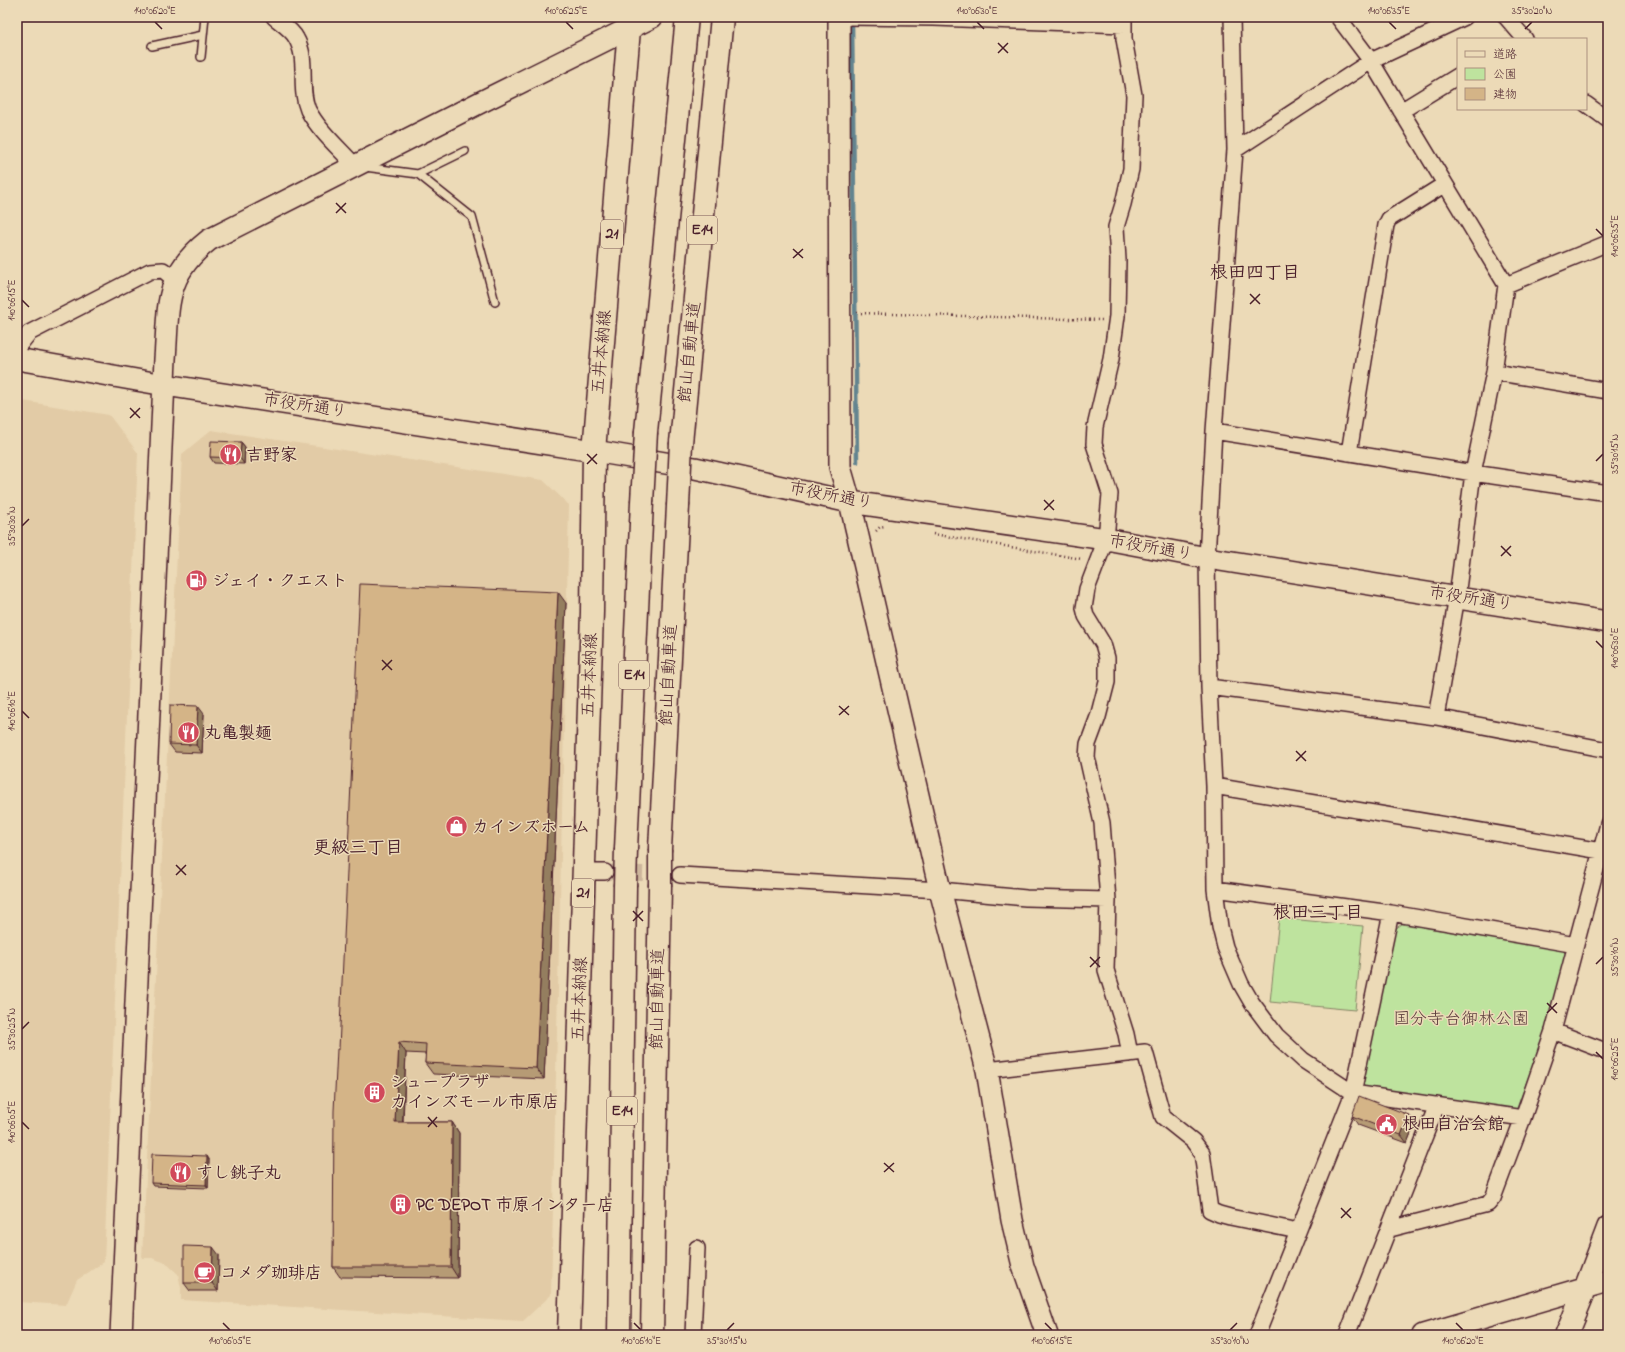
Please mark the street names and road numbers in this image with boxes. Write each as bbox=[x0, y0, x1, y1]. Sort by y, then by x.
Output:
road number: E14 bbox=[687, 216, 717, 244]
road number: 21 bbox=[601, 220, 623, 248]
street label: 館山自動車道 bbox=[672, 300, 708, 404]
street label: 五井本納線 bbox=[586, 309, 618, 395]
street label: 市役所通り bbox=[261, 387, 349, 425]
street label: 市役所通り bbox=[787, 476, 875, 516]
street label: 市役所通り bbox=[1107, 528, 1195, 568]
street label: 市役所通り bbox=[1427, 580, 1515, 618]
street label: 館山自動車道 bbox=[654, 623, 684, 727]
street label: 五井本納線 bbox=[576, 632, 604, 718]
road number: E14 bbox=[619, 661, 649, 689]
road number: 21 bbox=[572, 879, 594, 907]
street label: 館山自動車道 bbox=[645, 948, 671, 1050]
street label: 五井本納線 bbox=[566, 956, 594, 1042]
road number: E14 bbox=[607, 1097, 637, 1125]

